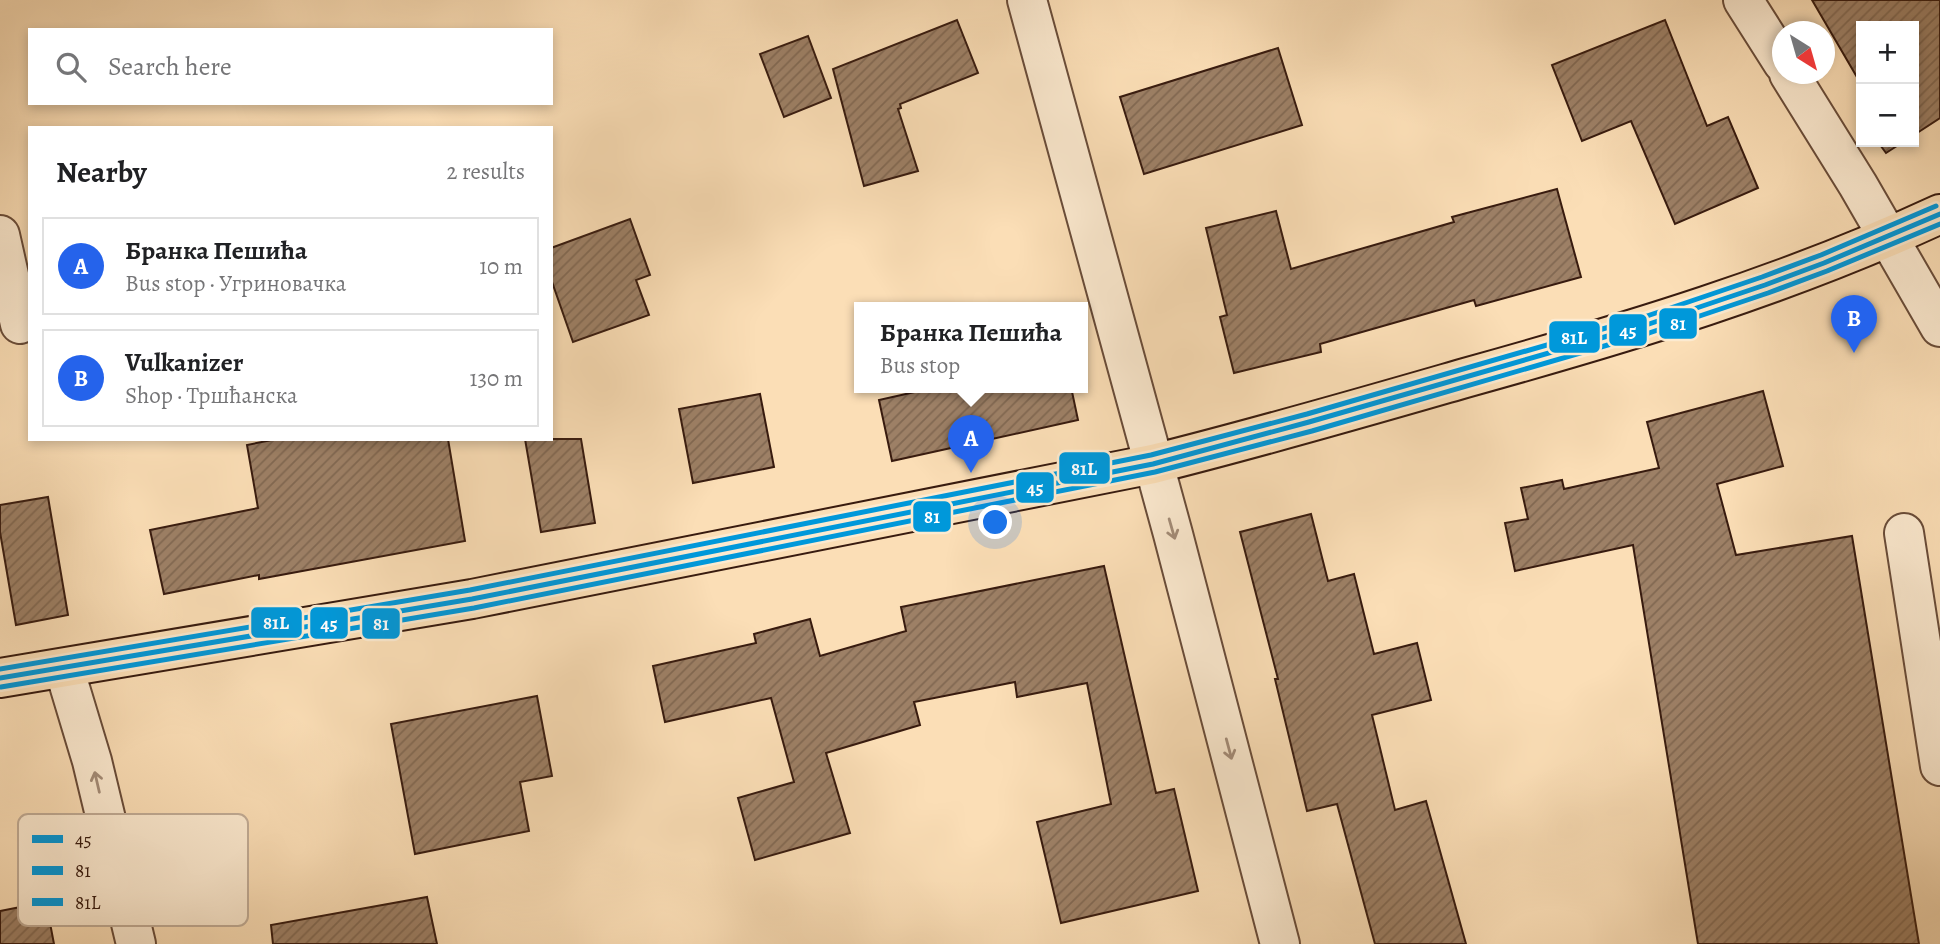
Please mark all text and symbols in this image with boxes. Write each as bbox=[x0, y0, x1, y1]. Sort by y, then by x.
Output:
north arrow bbox=[1772, 21, 1835, 84]
map controls bbox=[1856, 21, 1919, 147]
button: + bbox=[1856, 21, 1919, 84]
search box bbox=[28, 28, 553, 105]
icon: search bbox=[52, 48, 90, 86]
text: Search here bbox=[108, 49, 232, 84]
button: − bbox=[1856, 84, 1919, 147]
text: Nearby bbox=[56, 152, 147, 192]
text: 2 results bbox=[447, 156, 525, 187]
text: Бранка Пешића bbox=[125, 233, 307, 268]
text: A bbox=[74, 251, 88, 282]
text: 10 m bbox=[479, 251, 523, 282]
text: Bus stop · Угриновачка bbox=[125, 268, 346, 299]
pin: B bbox=[1831, 295, 1877, 353]
popup bbox=[854, 302, 1088, 393]
line badge: 81 bbox=[1658, 307, 1698, 340]
text: 81 bbox=[1670, 311, 1686, 337]
line badge: 45 bbox=[1608, 313, 1648, 347]
text: Бранка Пешића bbox=[880, 315, 1062, 350]
text: 45 bbox=[1619, 318, 1637, 344]
line badge: 81L bbox=[1548, 320, 1601, 354]
text: 81L bbox=[1561, 325, 1588, 351]
text: Vulkanizer bbox=[125, 345, 243, 380]
text: Bus stop bbox=[880, 350, 960, 381]
text: B bbox=[74, 363, 88, 394]
text: 130 m bbox=[470, 363, 523, 394]
text: Shop · Тршћанска bbox=[125, 380, 298, 411]
pin: A bbox=[948, 415, 994, 473]
line badge: 81L bbox=[1058, 451, 1111, 485]
text: 81L bbox=[1071, 456, 1098, 482]
line badge: 45 bbox=[1015, 471, 1055, 504]
text: 45 bbox=[1026, 475, 1044, 501]
line badge: 81 bbox=[912, 500, 952, 533]
text: 81 bbox=[924, 504, 940, 530]
your location bbox=[978, 505, 1012, 539]
one-way arrow bbox=[1166, 518, 1179, 540]
line badge: 81L bbox=[250, 606, 303, 639]
line badge: 45 bbox=[309, 606, 349, 640]
line badge: 81 bbox=[361, 607, 401, 640]
text: 81L bbox=[263, 610, 290, 636]
text: 45 bbox=[320, 611, 338, 637]
text: 81 bbox=[373, 611, 389, 637]
one-way arrow bbox=[1223, 737, 1236, 760]
one-way arrow bbox=[90, 771, 103, 794]
legend bbox=[18, 814, 248, 926]
text: 45 bbox=[75, 827, 92, 853]
text: 81 bbox=[75, 858, 91, 884]
text: 81L bbox=[75, 890, 101, 916]

